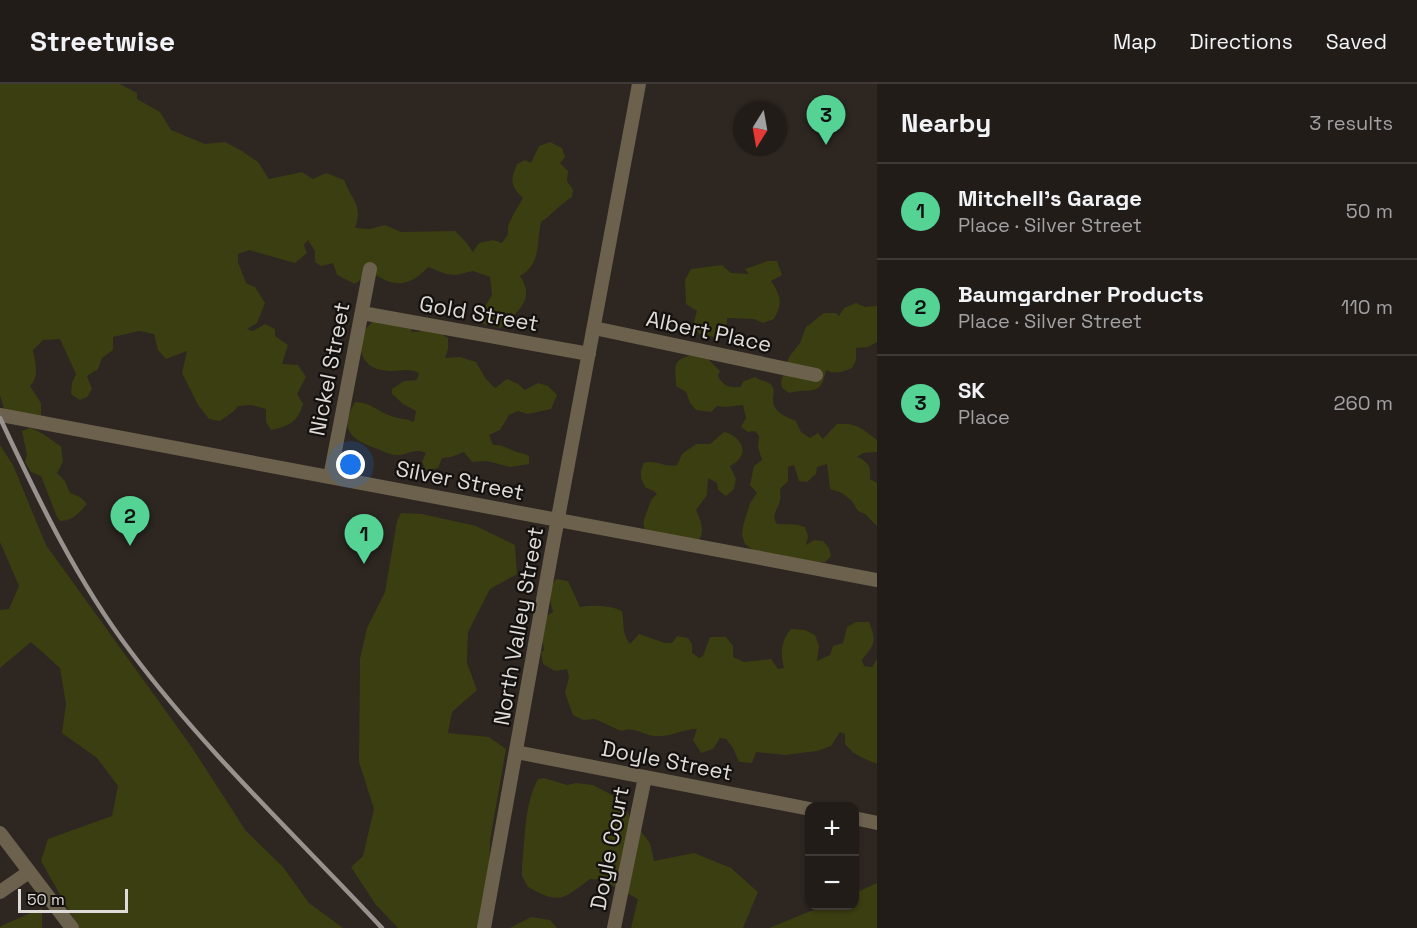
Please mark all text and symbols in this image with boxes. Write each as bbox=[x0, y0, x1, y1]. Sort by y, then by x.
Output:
text: Streetwise bbox=[30, 23, 175, 59]
text: Map bbox=[1113, 28, 1157, 55]
text: Directions bbox=[1190, 28, 1293, 55]
text: Saved bbox=[1326, 28, 1387, 55]
pin: 3 bbox=[806, 95, 846, 145]
north arrow bbox=[733, 102, 787, 156]
text: Nearby bbox=[901, 106, 991, 140]
text: 3 results bbox=[1309, 110, 1393, 136]
text: Mitchell's Garage bbox=[958, 184, 1142, 212]
text: 1 bbox=[916, 198, 925, 224]
text: 50 m bbox=[1346, 198, 1393, 224]
text: Place · Silver Street bbox=[958, 212, 1142, 238]
text: Baumgardner Products bbox=[958, 280, 1204, 308]
street label: Gold Street bbox=[417, 289, 541, 337]
text: 2 bbox=[915, 294, 926, 320]
text: 110 m bbox=[1341, 294, 1393, 320]
street label: Nickel Street bbox=[302, 300, 356, 438]
street label: Albert Place bbox=[644, 304, 774, 358]
text: Place · Silver Street bbox=[958, 308, 1142, 334]
text: SK bbox=[958, 376, 985, 404]
text: 3 bbox=[914, 390, 927, 416]
text: 260 m bbox=[1334, 390, 1393, 416]
text: Place bbox=[958, 404, 1010, 430]
your location bbox=[336, 450, 365, 479]
street label: Silver Street bbox=[394, 454, 526, 506]
pin: 2 bbox=[110, 496, 150, 546]
pin: 1 bbox=[344, 514, 384, 564]
street label: North Valley Street bbox=[487, 525, 549, 727]
street label: Doyle Street bbox=[599, 734, 735, 786]
street label: Doyle Court bbox=[583, 784, 635, 912]
map controls bbox=[805, 802, 859, 910]
button: + bbox=[805, 802, 859, 856]
button: − bbox=[805, 856, 859, 910]
scale bar bbox=[18, 886, 128, 914]
text: 50 m bbox=[27, 889, 65, 910]

